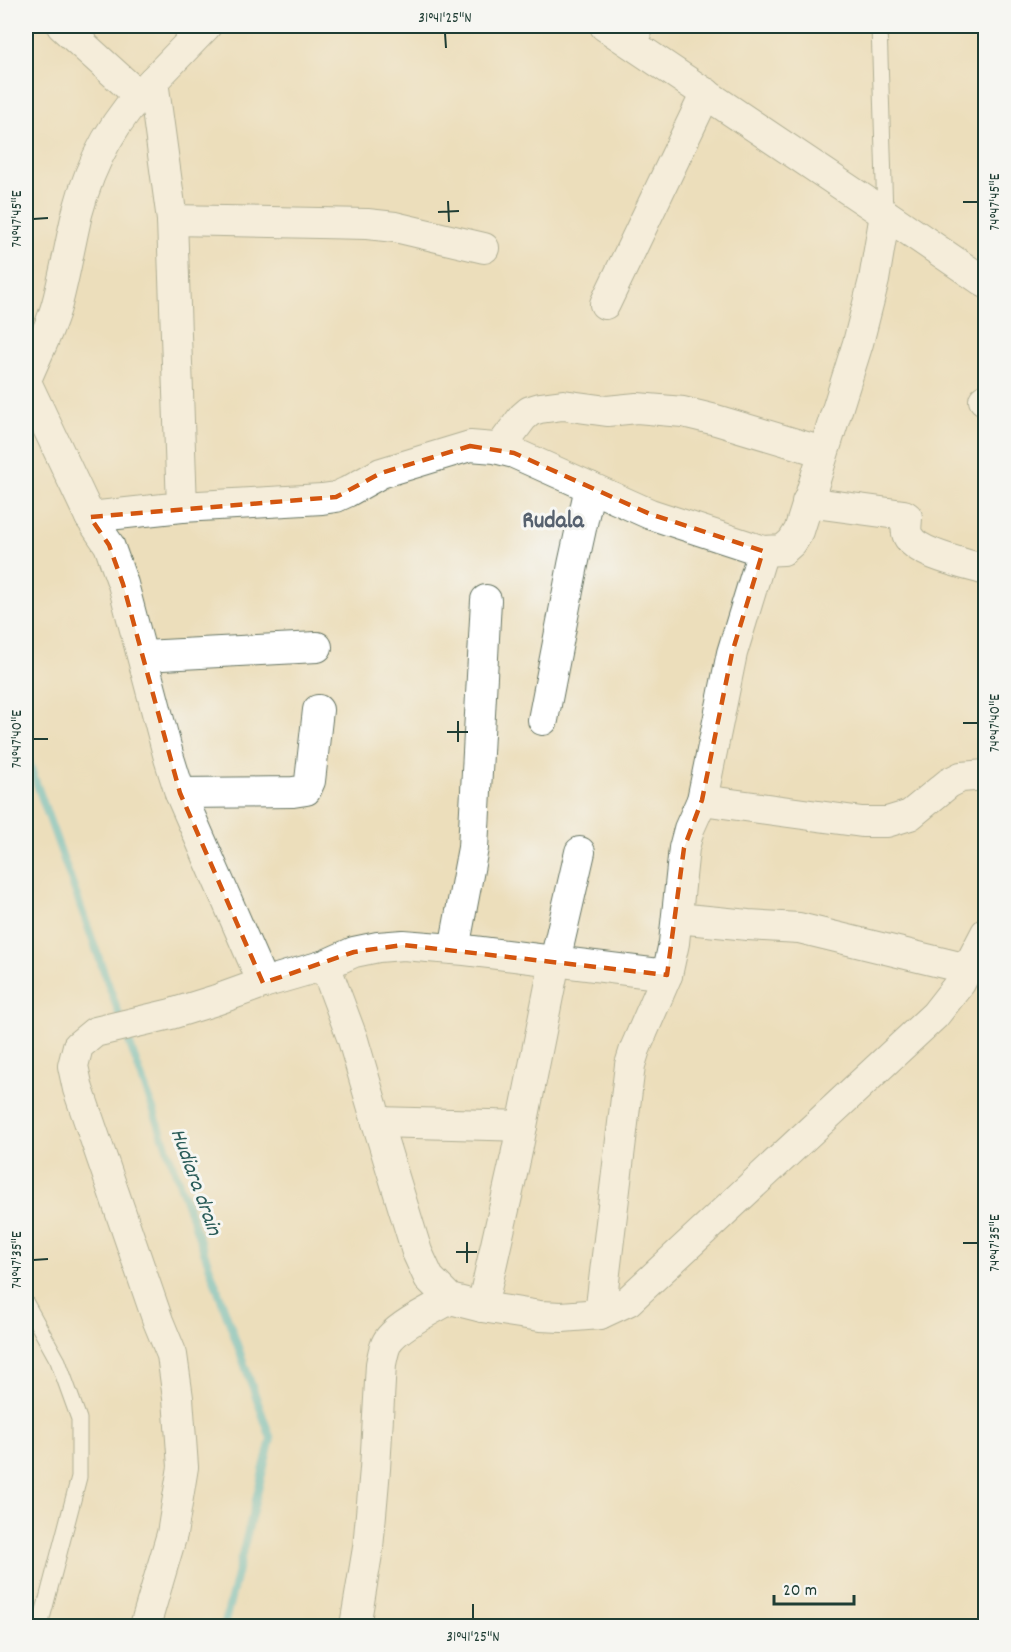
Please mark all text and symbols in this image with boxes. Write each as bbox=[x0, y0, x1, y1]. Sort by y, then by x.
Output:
text: 31°41'25"N bbox=[418, 8, 472, 30]
text: 74°47'45"E bbox=[985, 173, 1007, 231]
text: 74°47'45"E bbox=[7, 190, 29, 248]
district label: Rudala bbox=[522, 505, 584, 539]
text: 74°47'40"E bbox=[985, 694, 1007, 752]
text: 74°47'40"E bbox=[7, 710, 29, 768]
water label: Hudiara drain bbox=[161, 1124, 229, 1241]
text: 74°47'35"E bbox=[985, 1214, 1007, 1272]
text: 74°47'35"E bbox=[7, 1231, 29, 1289]
scale bar bbox=[774, 1568, 854, 1606]
text: 20 m bbox=[783, 1579, 817, 1604]
text: 31°41'25"N bbox=[446, 1627, 500, 1649]

